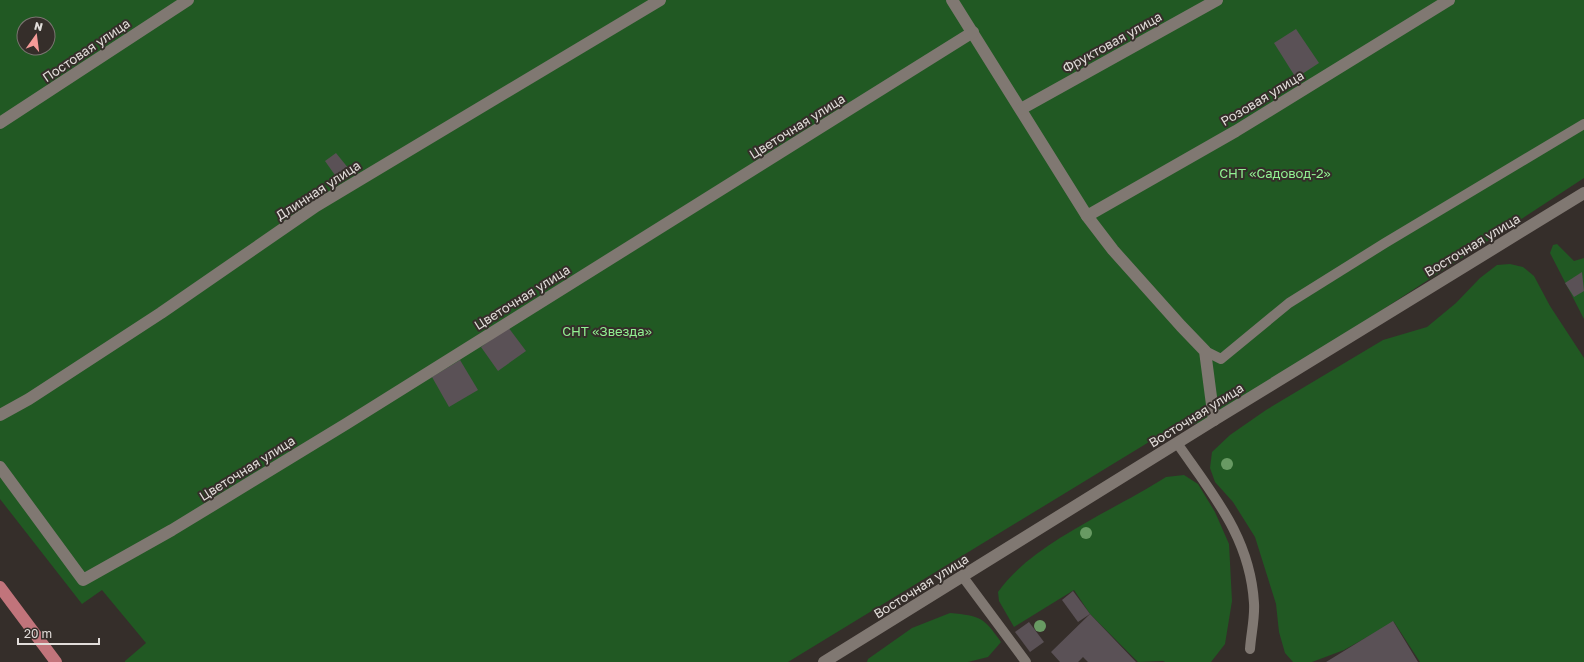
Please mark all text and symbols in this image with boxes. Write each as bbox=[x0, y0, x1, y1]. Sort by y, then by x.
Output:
street label: Фруктовая улица bbox=[1060, 8, 1164, 76]
street label: Постовая улица bbox=[39, 15, 133, 85]
north arrow bbox=[16, 16, 56, 56]
text: N bbox=[33, 18, 44, 33]
street label: Розовая улица bbox=[1217, 67, 1307, 129]
street label: Цветочная улица bbox=[746, 90, 848, 162]
street label: Длинная улица bbox=[273, 157, 363, 223]
park label: СНТ «Садовод-2» bbox=[1219, 165, 1331, 181]
street label: Восточная улица bbox=[1421, 210, 1523, 280]
street label: Цветочная улица bbox=[471, 261, 573, 333]
park label: СНТ «Звезда» bbox=[562, 323, 652, 339]
street label: Восточная улица bbox=[1146, 379, 1246, 451]
street label: Цветочная улица bbox=[196, 432, 298, 504]
street label: Восточная улица bbox=[871, 550, 971, 622]
scale bar bbox=[18, 620, 99, 646]
text: 20 m bbox=[24, 626, 52, 641]

